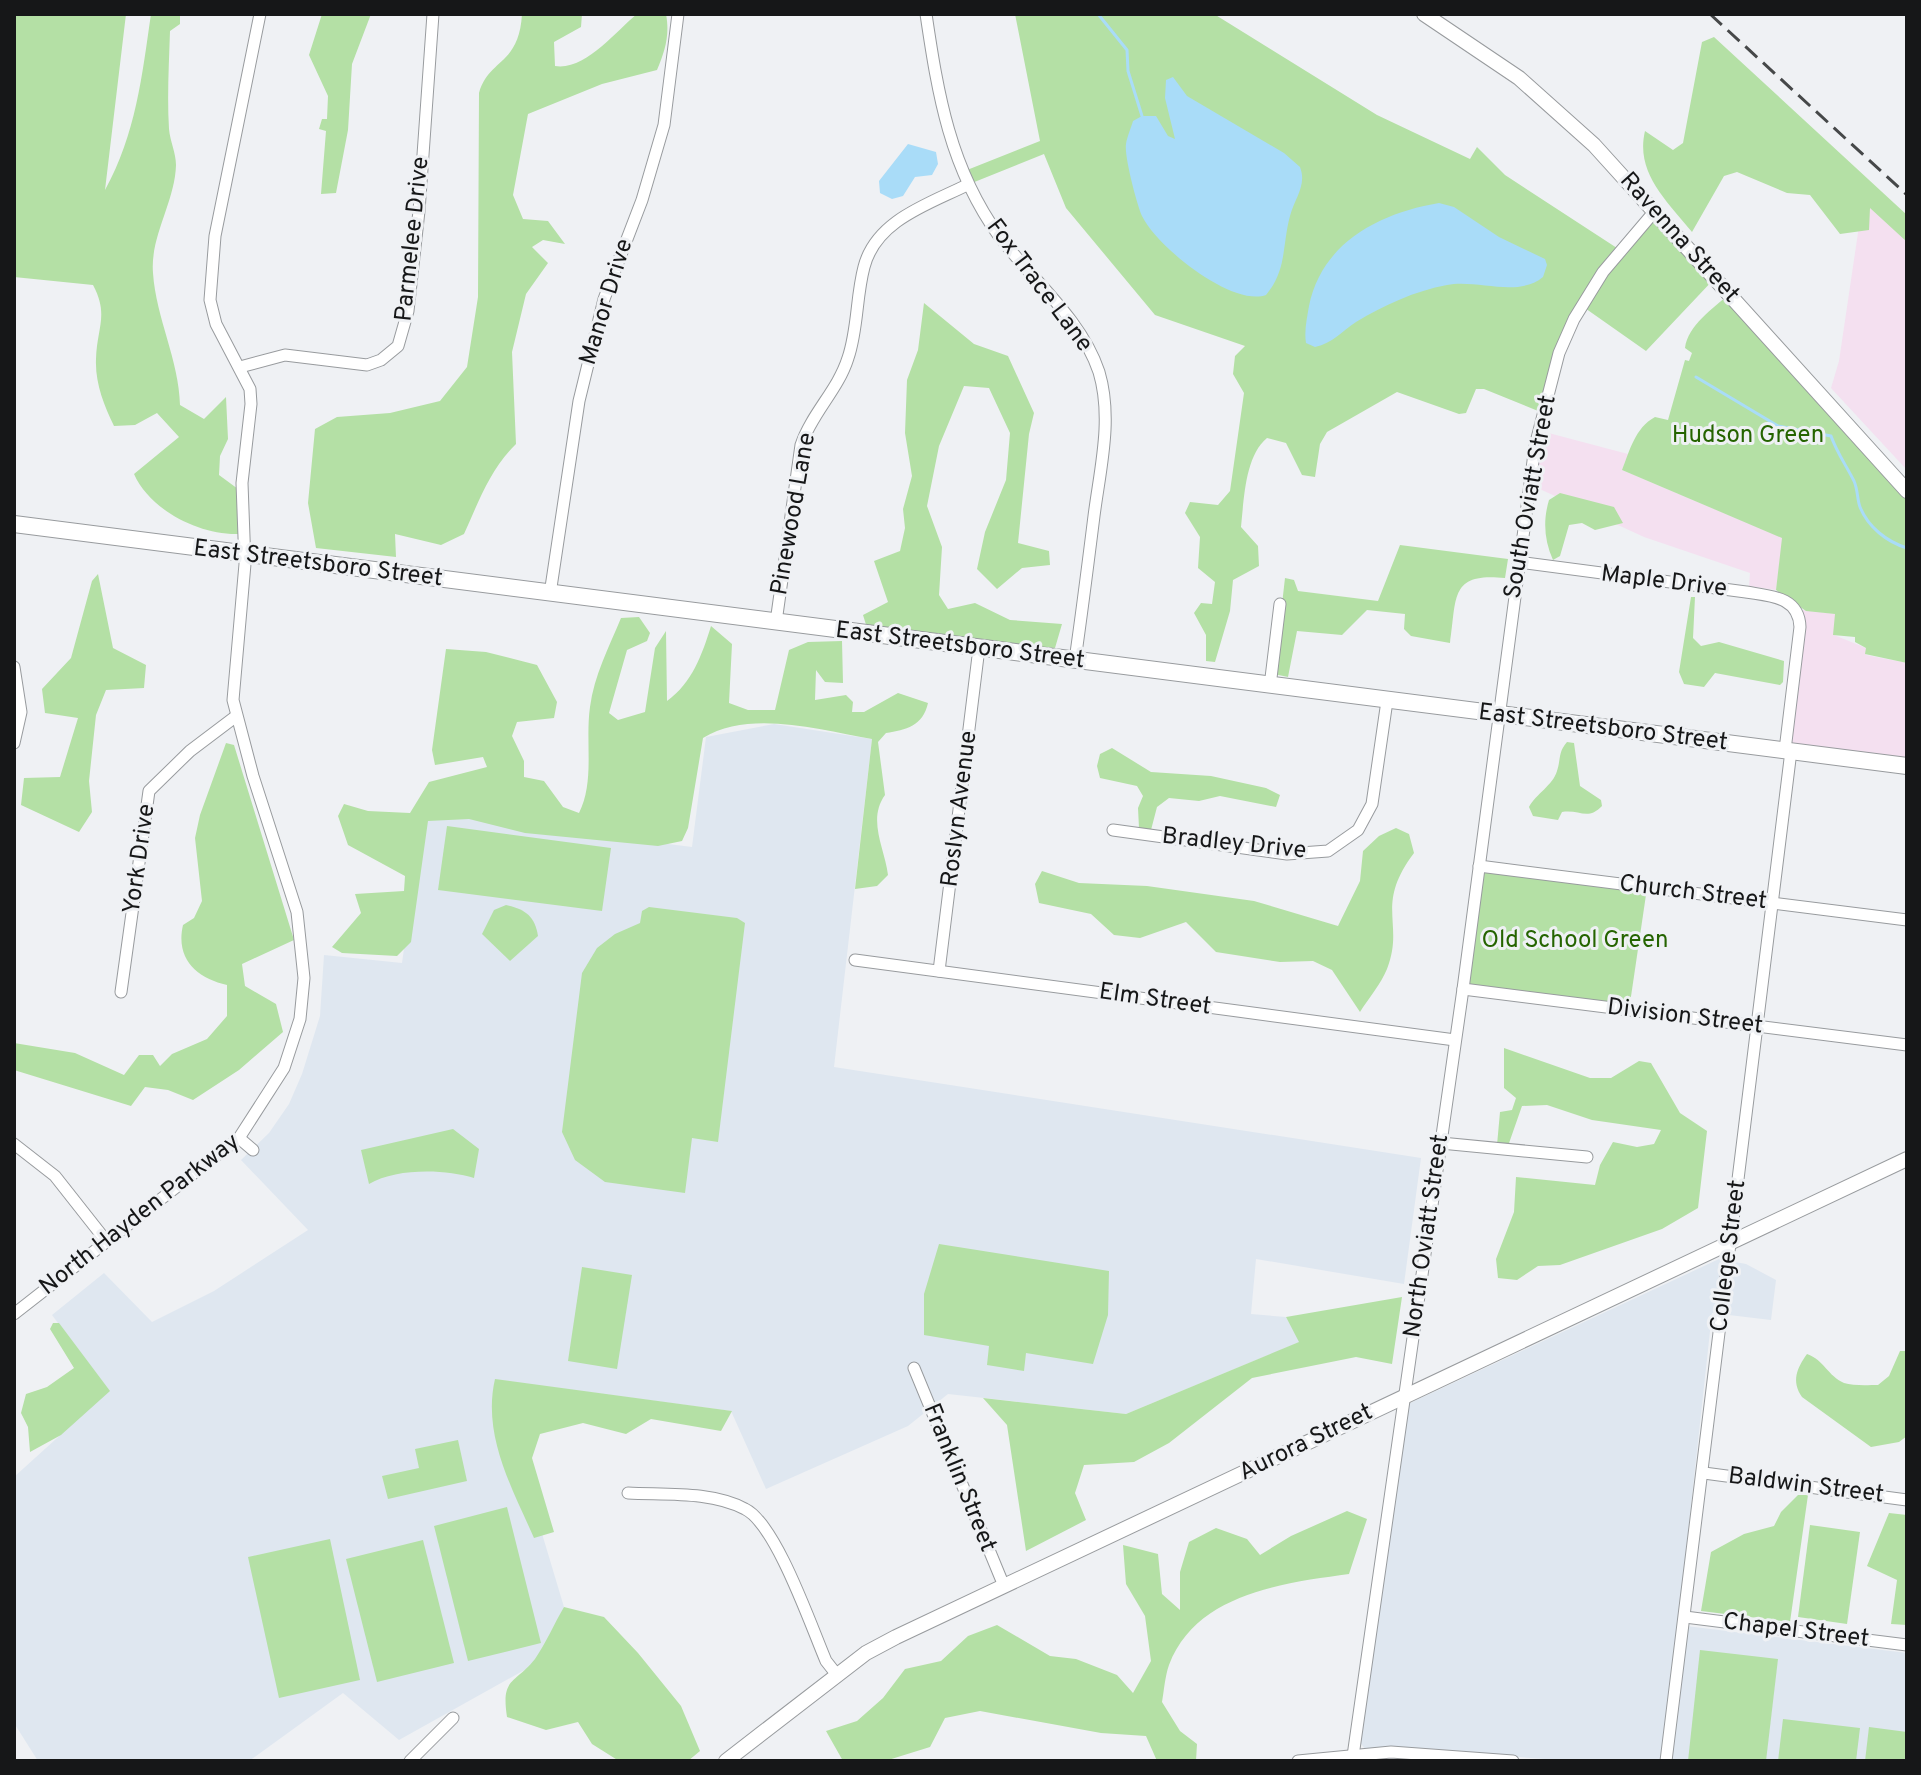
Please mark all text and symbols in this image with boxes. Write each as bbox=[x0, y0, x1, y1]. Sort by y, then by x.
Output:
street label: Parmelee Drive bbox=[389, 155, 437, 323]
street label: Ravenna Street bbox=[1613, 166, 1745, 310]
street label: Fox Trace Lane bbox=[979, 213, 1099, 359]
street label: Manor Drive bbox=[574, 235, 640, 369]
street label: South Oviatt Street bbox=[1498, 393, 1564, 601]
park label: Hudson Green bbox=[1672, 421, 1824, 451]
street label: Pinewood Lane bbox=[765, 430, 823, 598]
street label: East Streetsboro Street bbox=[192, 534, 444, 594]
street label: Maple Drive bbox=[1599, 559, 1729, 605]
street label: East Streetsboro Street bbox=[834, 616, 1086, 676]
street label: East Streetsboro Street bbox=[1477, 698, 1729, 758]
street label: Roslyn Avenue bbox=[936, 729, 984, 889]
street label: York Drive bbox=[117, 802, 163, 916]
street label: Bradley Drive bbox=[1160, 822, 1308, 866]
street label: Church Street bbox=[1617, 869, 1769, 917]
park label: Old School Green bbox=[1481, 926, 1669, 956]
street label: Elm Street bbox=[1097, 977, 1213, 1023]
street label: Division Street bbox=[1605, 993, 1765, 1041]
street label: North Hayden Parkway bbox=[34, 1127, 246, 1303]
street label: North Oviatt Street bbox=[1398, 1132, 1456, 1340]
street label: College Street bbox=[1705, 1178, 1753, 1334]
street label: Aurora Street bbox=[1234, 1398, 1378, 1488]
street label: Franklin Street bbox=[916, 1399, 1002, 1557]
street label: Baldwin Street bbox=[1726, 1462, 1886, 1510]
street label: Chapel Street bbox=[1721, 1607, 1871, 1655]

